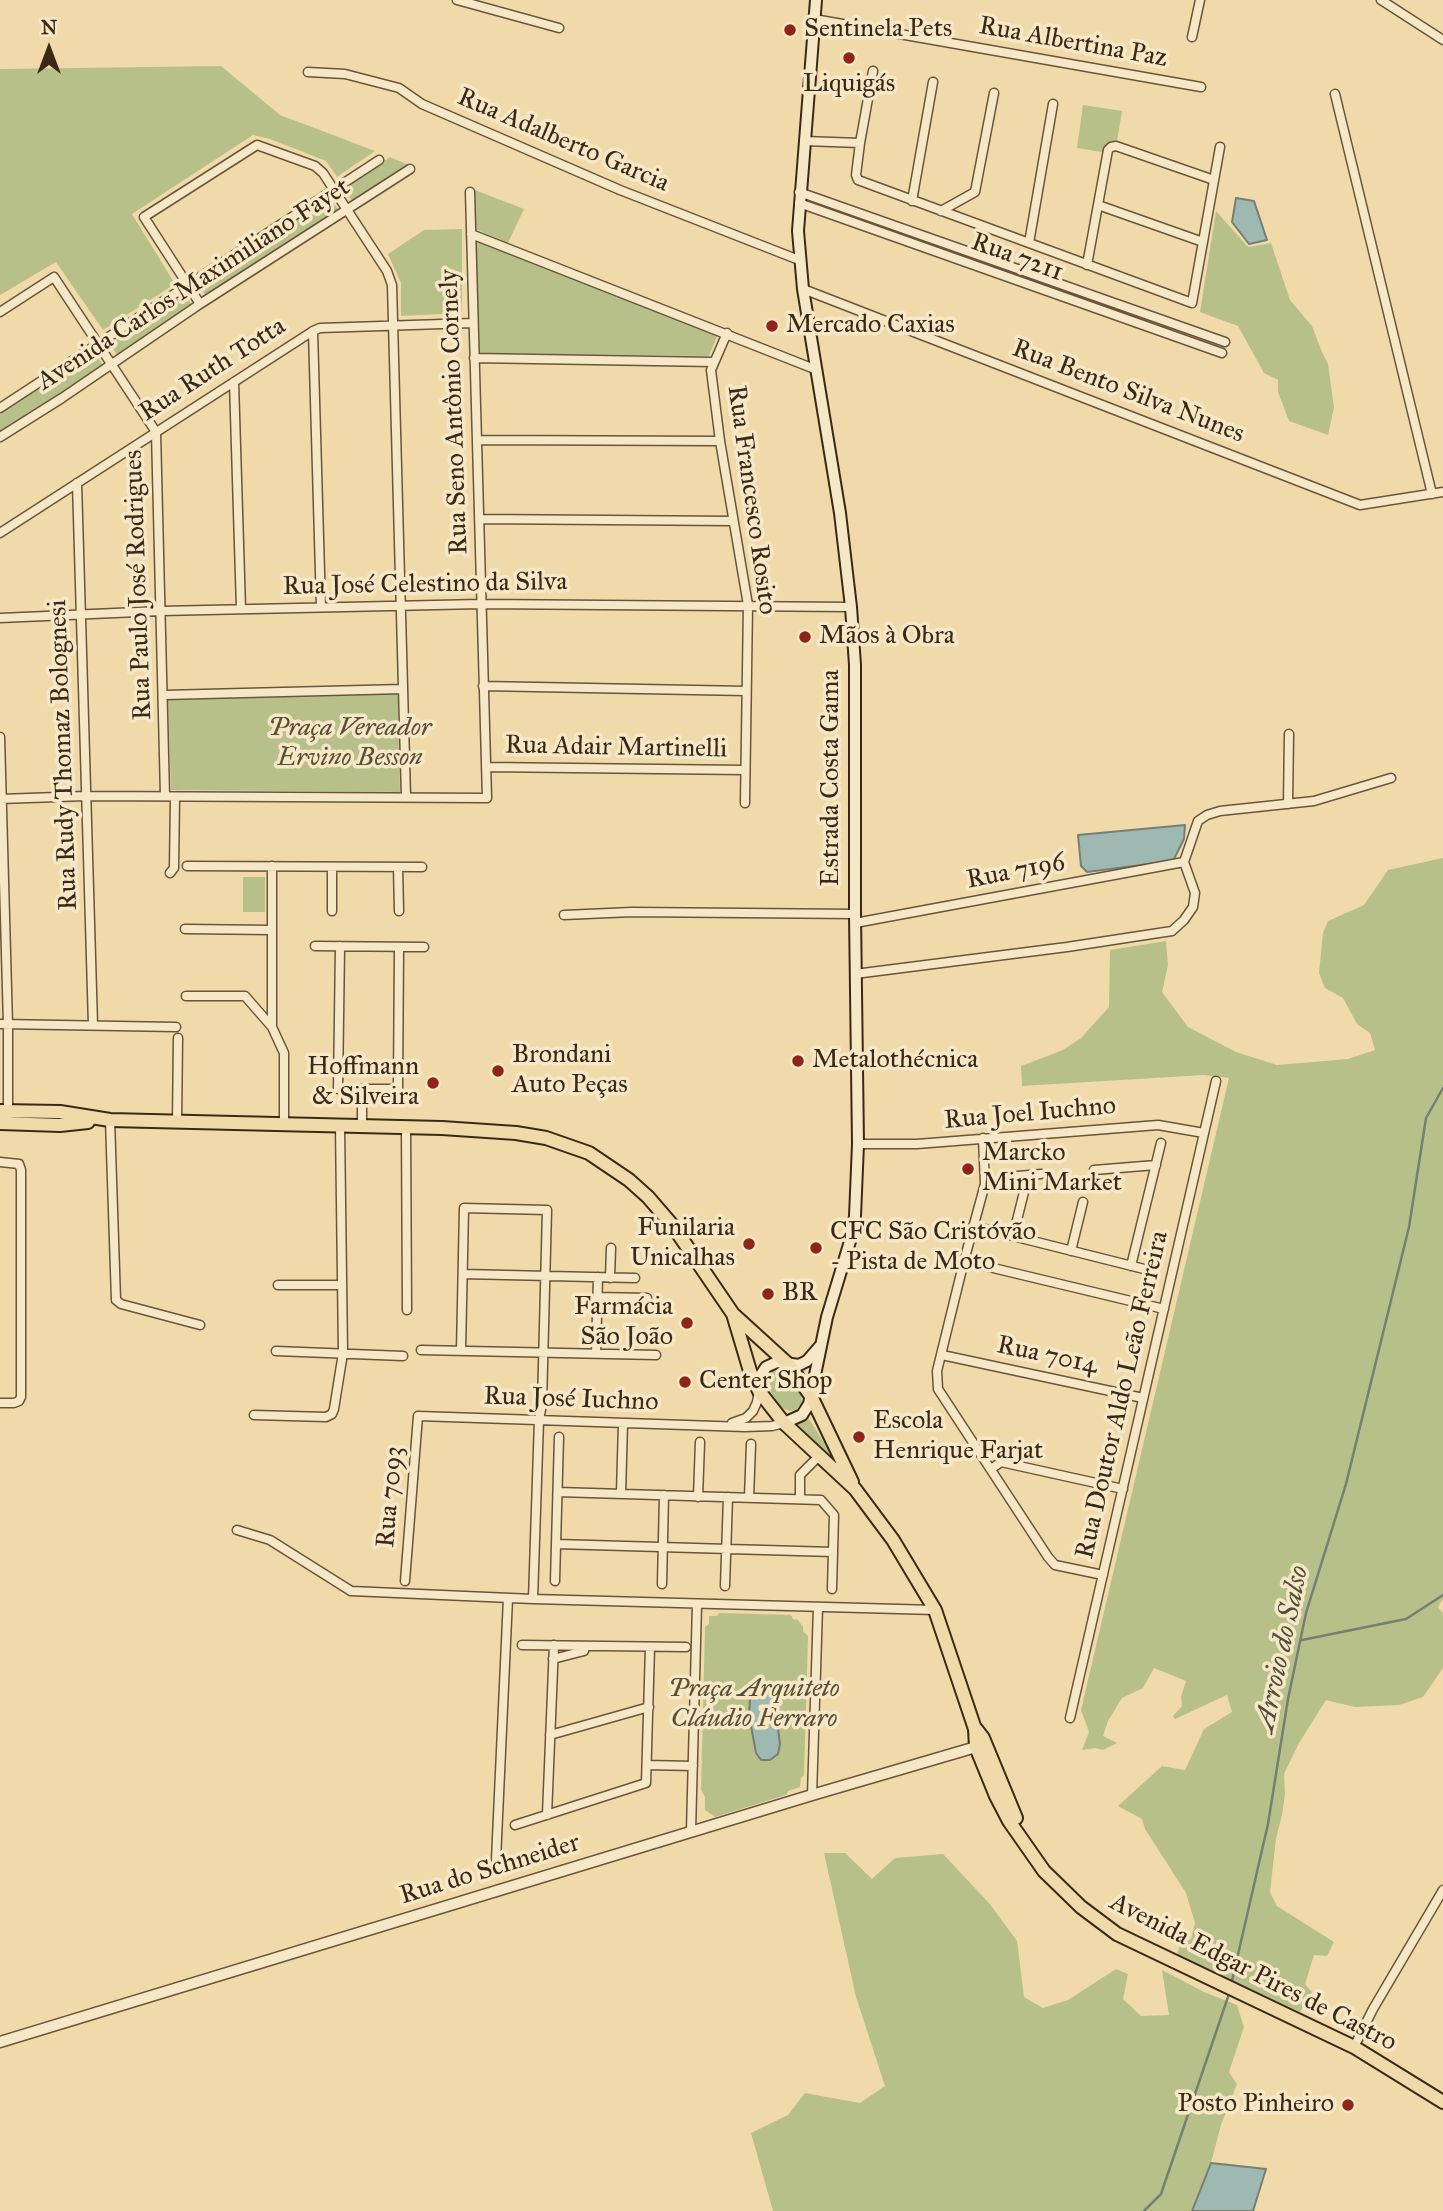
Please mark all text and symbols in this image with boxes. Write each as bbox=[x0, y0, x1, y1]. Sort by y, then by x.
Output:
street label: Rua Albertina Paz bbox=[976, 11, 1170, 75]
north arrow bbox=[14, 14, 84, 84]
place label: Sentinela Pets bbox=[804, 14, 952, 46]
text: N bbox=[41, 16, 57, 39]
marker: Sentinela Pets bbox=[782, 22, 798, 38]
marker: Liquigás bbox=[841, 50, 857, 66]
place label: Liquigás bbox=[803, 69, 895, 101]
street label: Rua Adalberto Garcia bbox=[452, 82, 674, 200]
street label: Avenida Carlos Maximiliano Fayet bbox=[32, 172, 356, 398]
street label: Rua 7211 bbox=[967, 227, 1067, 289]
street label: Rua Seno Antônio Cornely bbox=[434, 269, 476, 555]
place label: Mercado Caxias bbox=[786, 310, 955, 342]
street label: Rua Ruth Totta bbox=[134, 311, 292, 429]
marker: Mercado Caxias bbox=[764, 318, 780, 334]
street label: Rua Bento Silva Nunes bbox=[1007, 333, 1249, 451]
street label: Rua Francesco Rosito bbox=[719, 383, 783, 617]
street label: Rua Paulo José Rodrigues bbox=[119, 449, 159, 721]
street label: Rua José Celestino da Silva bbox=[282, 567, 568, 603]
street label: Rua Rudy Thomaz Bolognesi bbox=[43, 599, 85, 911]
place label: Mãos à Obra bbox=[819, 621, 955, 653]
marker: Mãos à Obra bbox=[797, 629, 813, 645]
street label: Estrada Costa Gama bbox=[816, 670, 848, 886]
park label: Praça Vereador Ervino Besson bbox=[268, 713, 432, 774]
street label: Rua Adair Martinelli bbox=[505, 730, 727, 766]
street label: Rua 7196 bbox=[964, 847, 1068, 897]
place label: Brondani Auto Peças bbox=[512, 1040, 628, 1102]
place label: Metalothécnica bbox=[812, 1045, 978, 1077]
place label: Hoffmann & Silveira bbox=[307, 1052, 419, 1114]
marker: Metalothécnica bbox=[790, 1053, 806, 1069]
marker: Brondani Auto Peças bbox=[490, 1063, 506, 1079]
marker: Hoffmann & Silveira bbox=[425, 1075, 441, 1091]
street label: Rua Joel Iuchno bbox=[943, 1091, 1117, 1137]
place label: Marcko Mini Market bbox=[982, 1138, 1122, 1200]
marker: Marcko Mini Market bbox=[960, 1161, 976, 1177]
place label: Funilaria Unicalhas bbox=[630, 1213, 735, 1274]
place label: CFC São Cristóvão - Pista de Moto bbox=[830, 1217, 1036, 1278]
street label: Rua Doutor Aldo Leão Ferreira bbox=[1070, 1228, 1176, 1562]
marker: Funilaria Unicalhas bbox=[741, 1236, 757, 1252]
marker: CFC São Cristóvão - Pista de Moto bbox=[808, 1240, 824, 1256]
place label: BR bbox=[782, 1278, 817, 1310]
marker: BR bbox=[760, 1286, 776, 1302]
place label: Farmácia São João bbox=[574, 1292, 673, 1354]
marker: Farmácia São João bbox=[679, 1315, 695, 1331]
street label: Rua 7014 bbox=[994, 1330, 1100, 1382]
place label: Center Shop bbox=[699, 1366, 833, 1398]
marker: Center Shop bbox=[677, 1374, 693, 1390]
street label: Rua José Iuchno bbox=[483, 1381, 659, 1419]
place label: Escola Henrique Farjat bbox=[873, 1406, 1043, 1468]
marker: Escola Henrique Farjat bbox=[851, 1429, 867, 1445]
street label: Rua 7093 bbox=[371, 1445, 411, 1549]
water label: Arroio do Salso bbox=[1249, 1563, 1317, 1735]
park label: Praça Arquiteto Cláudio Ferraro bbox=[668, 1674, 840, 1736]
street label: Rua do Schneider bbox=[396, 1828, 584, 1912]
street label: Avenida Edgar Pires de Castro bbox=[1104, 1887, 1402, 2059]
place label: Posto Pinheiro bbox=[1177, 2089, 1334, 2121]
marker: Posto Pinheiro bbox=[1340, 2097, 1356, 2113]

